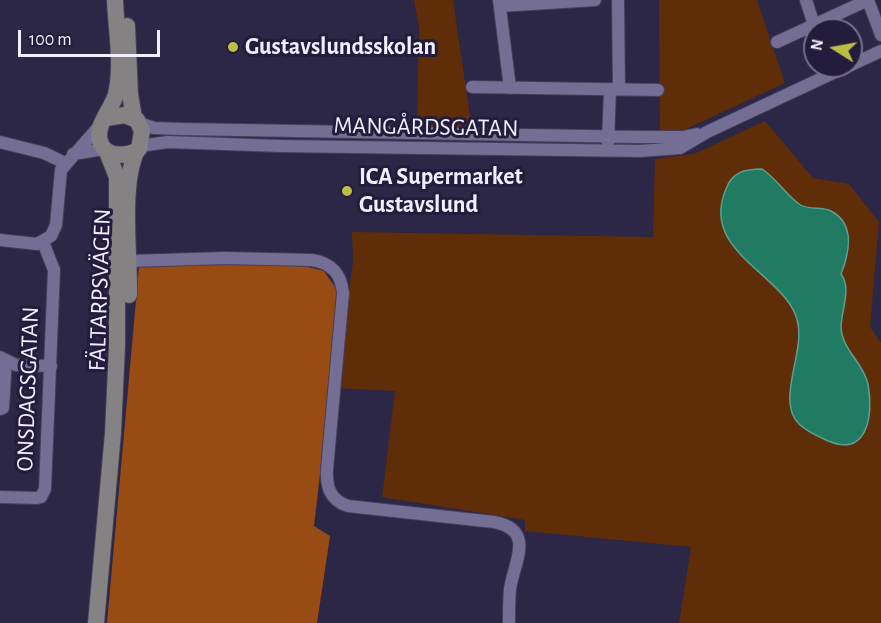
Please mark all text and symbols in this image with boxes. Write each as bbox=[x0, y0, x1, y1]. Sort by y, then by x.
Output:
scale bar bbox=[21, 18, 164, 56]
north arrow bbox=[803, 18, 863, 78]
text: 100 m bbox=[29, 31, 72, 49]
place label: Gustavslundsskolan bbox=[245, 33, 436, 61]
text: N bbox=[808, 38, 826, 52]
marker: Gustavslundsskolan bbox=[226, 40, 240, 54]
street label: MANGÅRDSGATAN bbox=[333, 111, 519, 143]
place label: ICA Supermarket Gustavslund bbox=[359, 163, 523, 219]
marker: ICA Supermarket Gustavslund bbox=[340, 184, 354, 198]
street label: FÄLTARPSVÄGEN bbox=[83, 208, 117, 372]
street label: ONSDAGSGATAN bbox=[11, 306, 45, 472]

